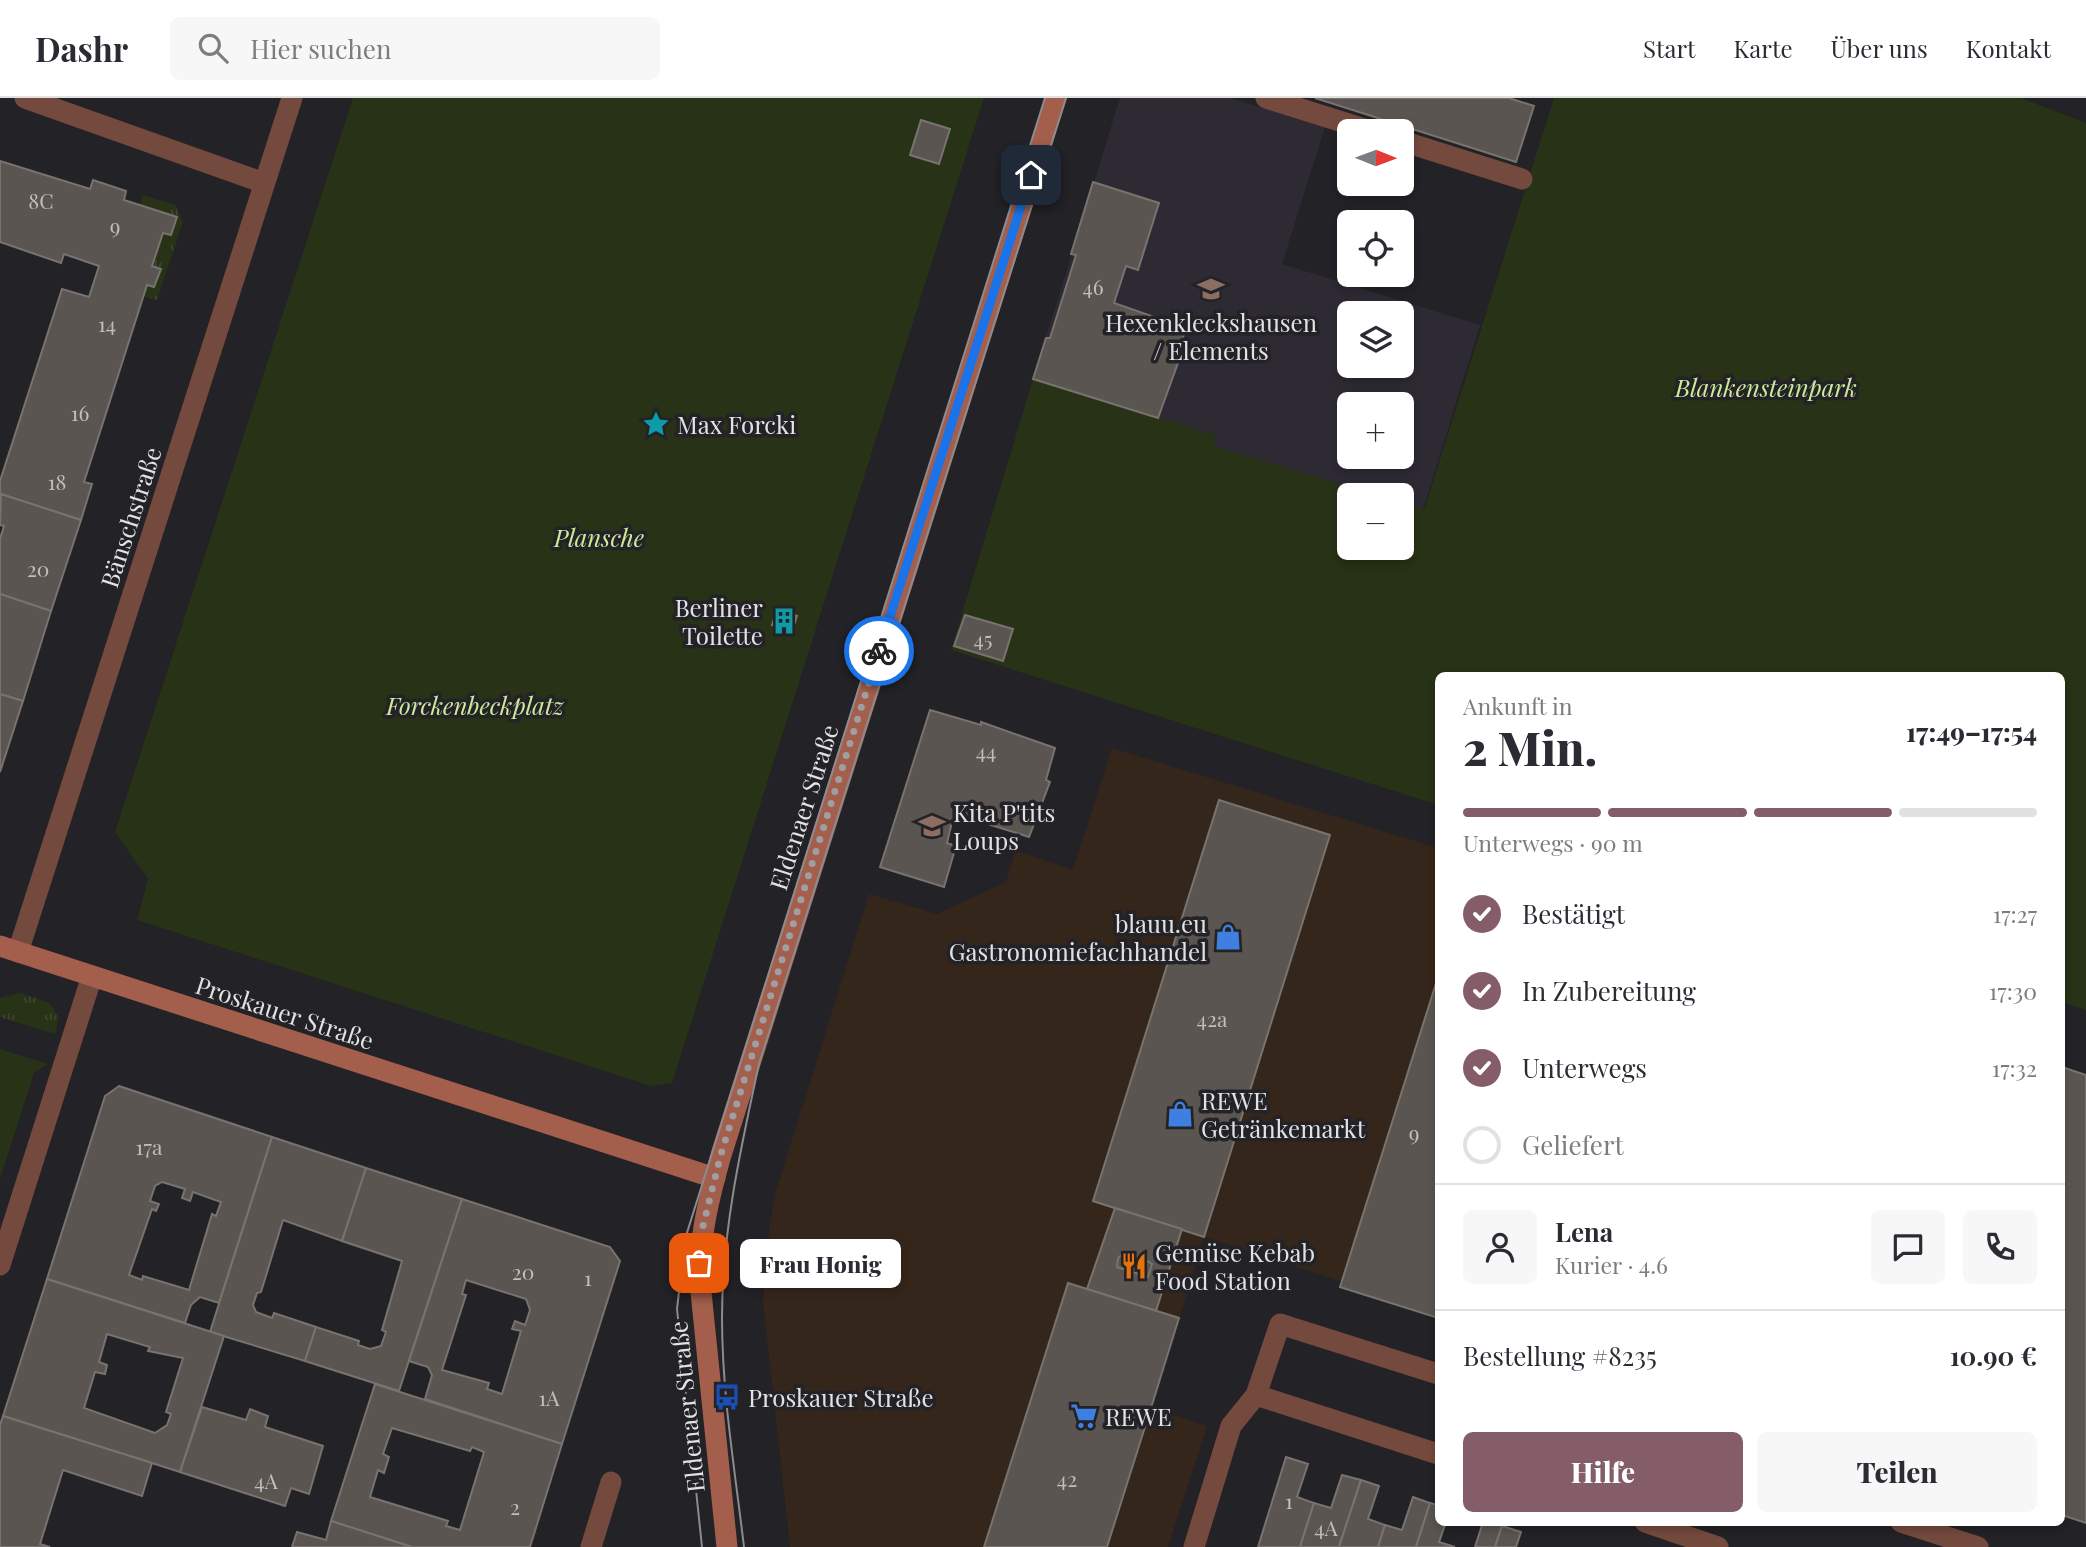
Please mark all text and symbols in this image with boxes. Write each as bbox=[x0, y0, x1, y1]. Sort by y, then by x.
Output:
search box bbox=[170, 17, 660, 80]
text: Dashr bbox=[35, 26, 128, 70]
icon: search bbox=[194, 29, 232, 67]
text: Hier suchen bbox=[250, 31, 392, 66]
text: Start bbox=[1643, 32, 1696, 64]
text: Karte bbox=[1734, 32, 1793, 64]
text: Über uns bbox=[1831, 32, 1928, 64]
text: Kontakt bbox=[1966, 32, 2051, 64]
north arrow bbox=[1337, 119, 1414, 196]
map controls bbox=[1337, 119, 1414, 560]
pin bbox=[1001, 145, 1061, 205]
icon: home bbox=[1012, 156, 1050, 194]
house number: 8C bbox=[28, 186, 54, 214]
button: locate bbox=[1337, 210, 1414, 287]
house number: 9 bbox=[110, 211, 120, 239]
house number: 46 bbox=[1082, 272, 1104, 300]
school or university icon: Hexenkleckshausen / Elements bbox=[1196, 274, 1226, 304]
button: layers bbox=[1337, 301, 1414, 378]
place label: Hexenkleckshausen / Elements bbox=[1105, 306, 1317, 366]
house number: 14 bbox=[98, 309, 116, 337]
park label: Blankensteinpark bbox=[1674, 371, 1857, 403]
button: + bbox=[1337, 392, 1414, 469]
house number: 16 bbox=[71, 398, 89, 426]
place label: Max Forcki bbox=[677, 408, 796, 440]
place icon: Max Forcki bbox=[641, 409, 671, 439]
street label: Bänschstraße bbox=[92, 443, 168, 591]
house number: 18 bbox=[48, 467, 66, 495]
button: − bbox=[1337, 483, 1414, 560]
park label: Plansche bbox=[553, 521, 644, 553]
house number: 20 bbox=[27, 554, 49, 582]
place label: Berliner Toilette bbox=[675, 591, 763, 651]
building icon: Berliner Toilette bbox=[769, 606, 799, 636]
courier bbox=[844, 616, 914, 686]
house number: 45 bbox=[973, 624, 993, 652]
icon: bike bbox=[860, 632, 898, 670]
park label: Forckenbeckplatz bbox=[385, 689, 565, 721]
text: Ankunft in bbox=[1463, 690, 1573, 721]
text: 17:49–17:54 bbox=[1906, 714, 2037, 749]
text: 2 Min. bbox=[1463, 716, 1597, 778]
street label: Eldenaer Straße bbox=[761, 720, 845, 894]
house number: 44 bbox=[976, 736, 996, 764]
place label: Kita P'tits Loups bbox=[953, 796, 1055, 856]
school or university icon: Kita P'tits Loups bbox=[917, 811, 947, 841]
text: Unterwegs · 90 m bbox=[1463, 827, 1643, 858]
icon: check bbox=[1463, 895, 1501, 933]
text: Bestätigt bbox=[1522, 896, 1625, 931]
text: 17:27 bbox=[1993, 898, 2037, 929]
place label: blauu.eu Gastronomiefachhandel bbox=[949, 907, 1207, 967]
shop icon: blauu.eu Gastronomiefachhandel bbox=[1213, 922, 1243, 952]
street label: Proskauer Straße bbox=[192, 968, 378, 1056]
icon: check bbox=[1463, 972, 1501, 1010]
text: In Zubereitung bbox=[1522, 973, 1696, 1008]
text: 17:30 bbox=[1989, 975, 2037, 1006]
house number: 42a bbox=[1197, 1004, 1228, 1032]
icon: check bbox=[1463, 1049, 1501, 1087]
text: Unterwegs bbox=[1522, 1050, 1647, 1085]
text: 17:32 bbox=[1992, 1052, 2037, 1083]
place label: REWE Getränkemarkt bbox=[1201, 1084, 1366, 1144]
shop icon: REWE Getränkemarkt bbox=[1165, 1099, 1195, 1129]
house number: 9 bbox=[1409, 1118, 1419, 1146]
text: Geliefert bbox=[1522, 1127, 1624, 1162]
house number: 17a bbox=[136, 1132, 163, 1160]
button: person bbox=[1463, 1210, 1537, 1284]
button: chat bbox=[1871, 1210, 1945, 1284]
button: phone bbox=[1963, 1210, 2037, 1284]
text: Lena bbox=[1555, 1214, 1613, 1249]
pin bbox=[669, 1233, 729, 1293]
place label: Gemüse Kebab Food Station bbox=[1155, 1236, 1315, 1296]
callout: Frau Honig bbox=[741, 1238, 902, 1288]
icon: bag bbox=[680, 1244, 718, 1282]
text: Frau Honig bbox=[759, 1248, 882, 1279]
text: Kurier · 4.6 bbox=[1555, 1249, 1668, 1280]
restaurant icon: Gemüse Kebab Food Station bbox=[1119, 1251, 1149, 1281]
house number: 20 bbox=[512, 1257, 534, 1285]
house number: 1 bbox=[584, 1263, 592, 1291]
street label: Eldenaer Straße bbox=[661, 1320, 711, 1494]
text: Bestellung #8235 bbox=[1463, 1338, 1657, 1373]
text: 10.90 € bbox=[1950, 1338, 2037, 1373]
place label: Proskauer Straße bbox=[748, 1381, 934, 1413]
bus stop icon: Proskauer Straße bbox=[712, 1382, 742, 1412]
house number: 1A bbox=[539, 1383, 560, 1411]
place label: REWE bbox=[1105, 1400, 1172, 1432]
supermarket icon: REWE bbox=[1069, 1401, 1099, 1431]
button: Hilfe bbox=[1463, 1432, 1743, 1512]
button: Teilen bbox=[1757, 1432, 2037, 1512]
house number: 42 bbox=[1057, 1464, 1077, 1492]
house number: 4A bbox=[254, 1466, 279, 1494]
house number: 1 bbox=[1285, 1486, 1293, 1514]
house number: 2 bbox=[510, 1492, 520, 1520]
house number: 4A bbox=[1314, 1513, 1339, 1541]

